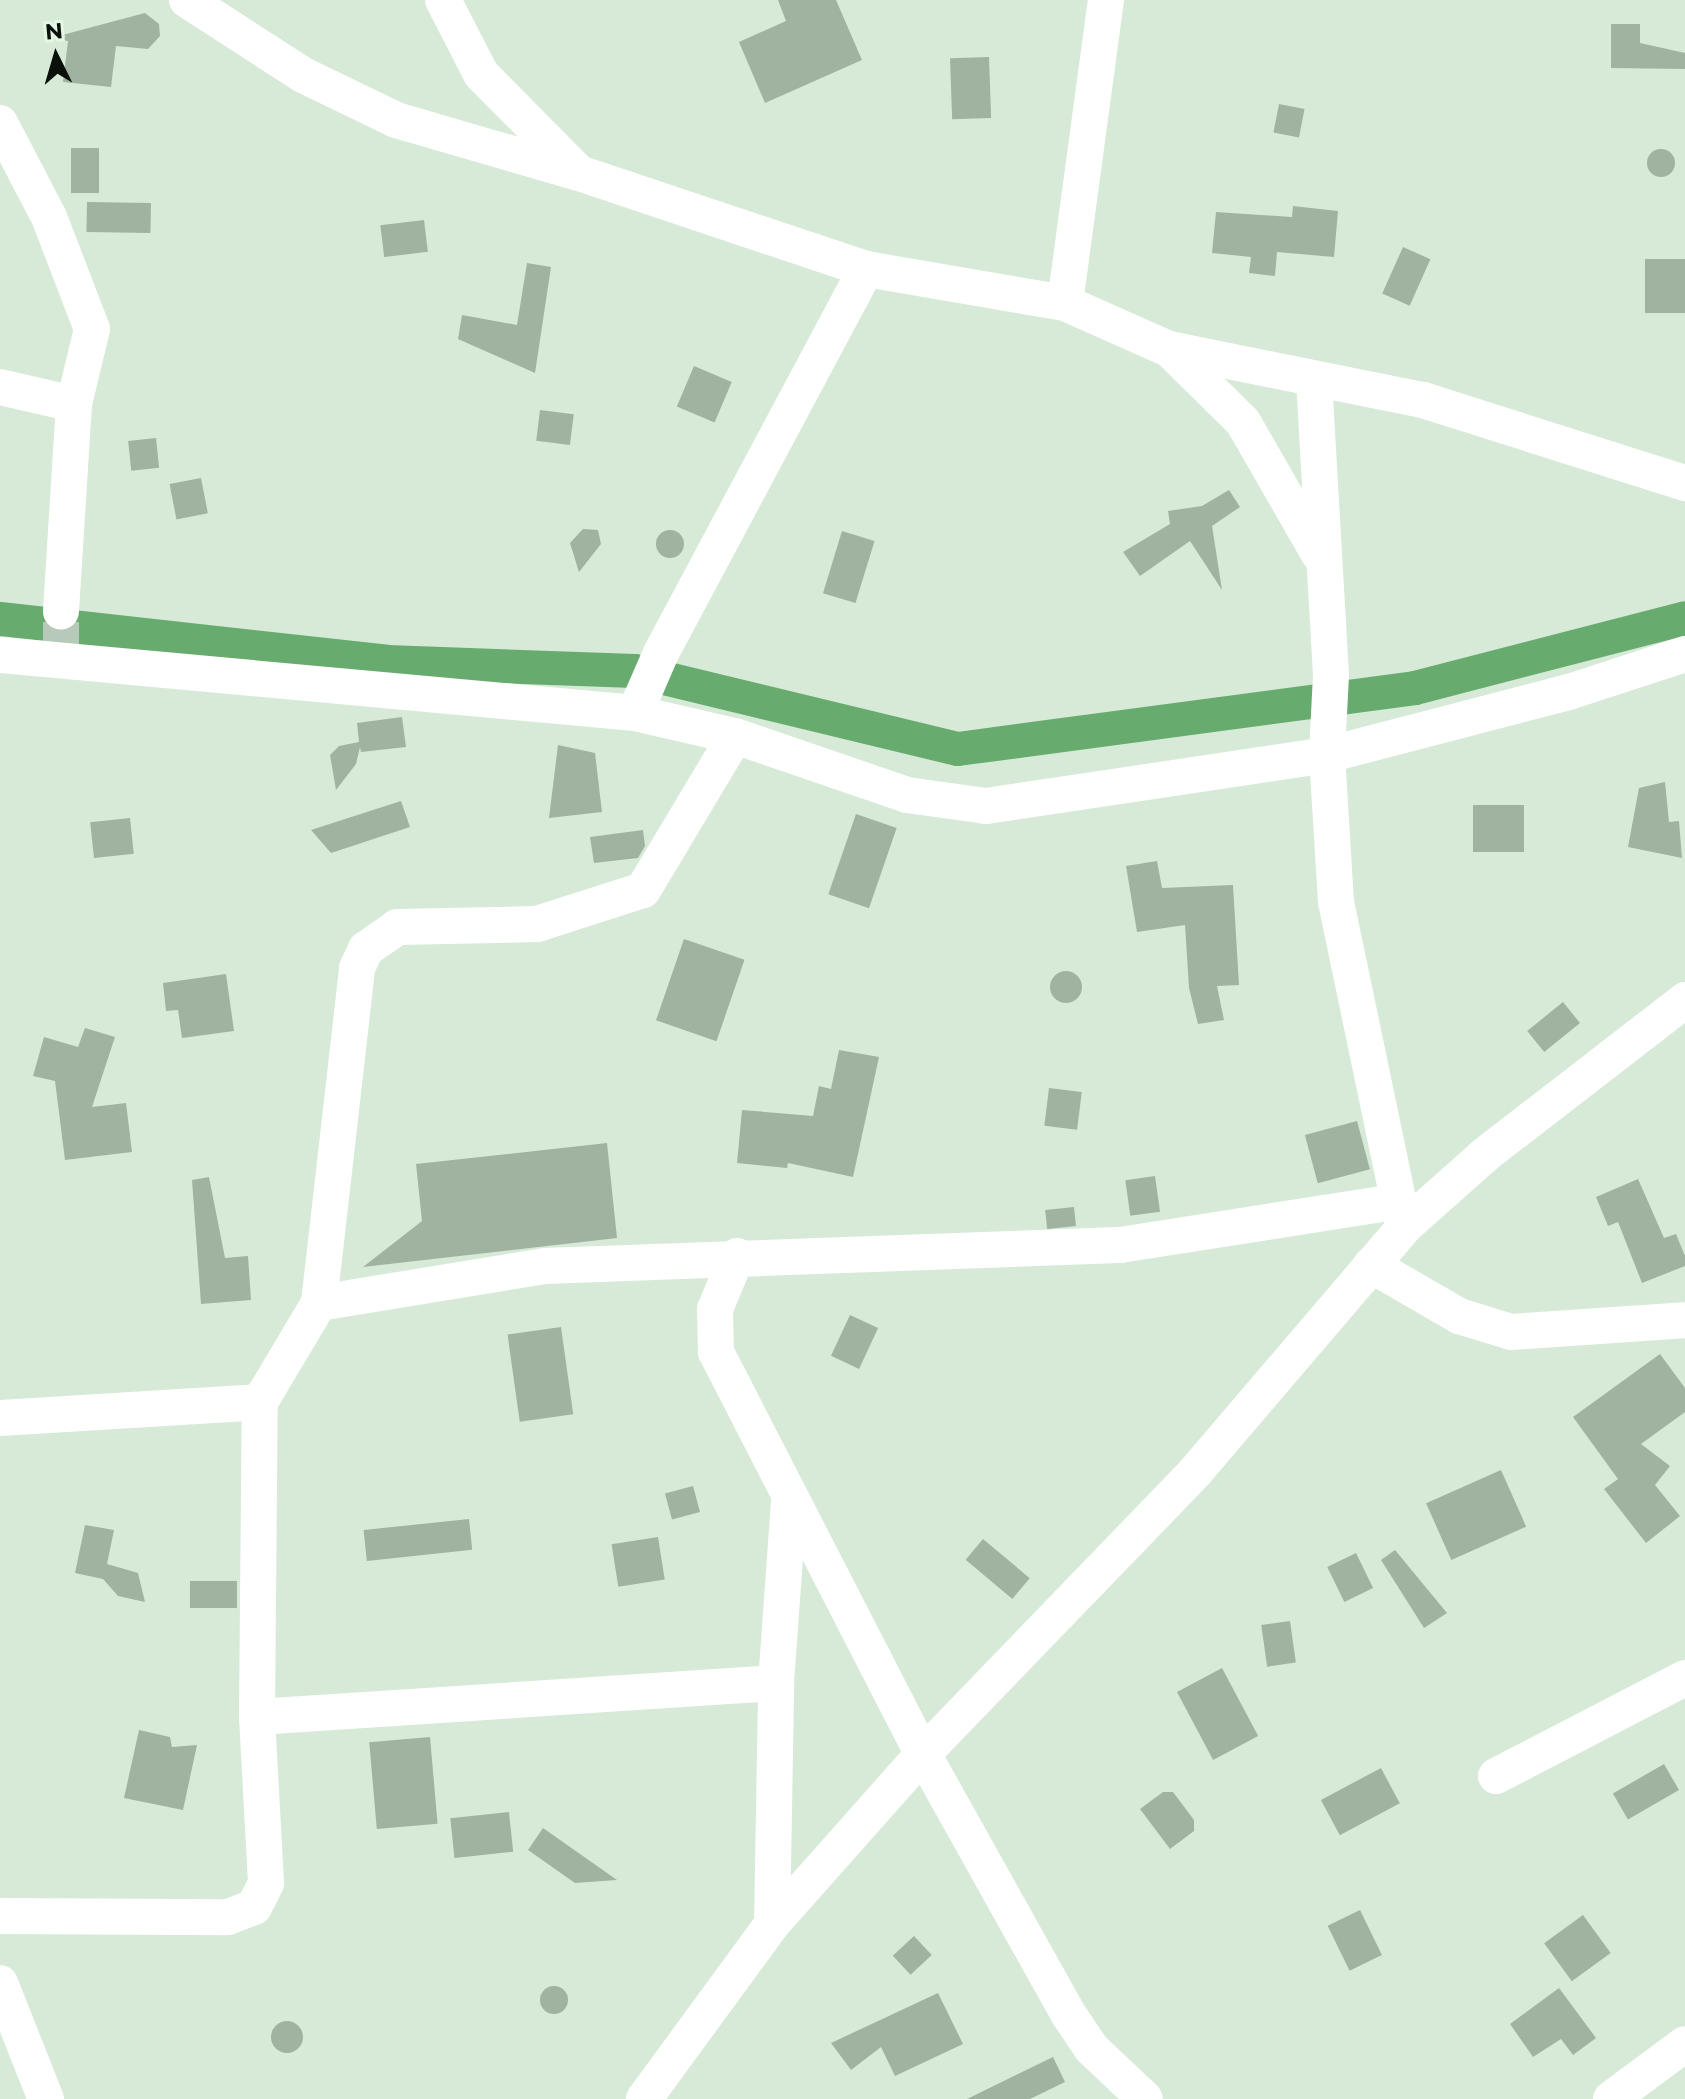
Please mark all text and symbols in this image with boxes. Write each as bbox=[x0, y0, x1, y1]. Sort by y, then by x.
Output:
north arrow bbox=[16, 16, 96, 96]
text: N bbox=[44, 17, 64, 46]

